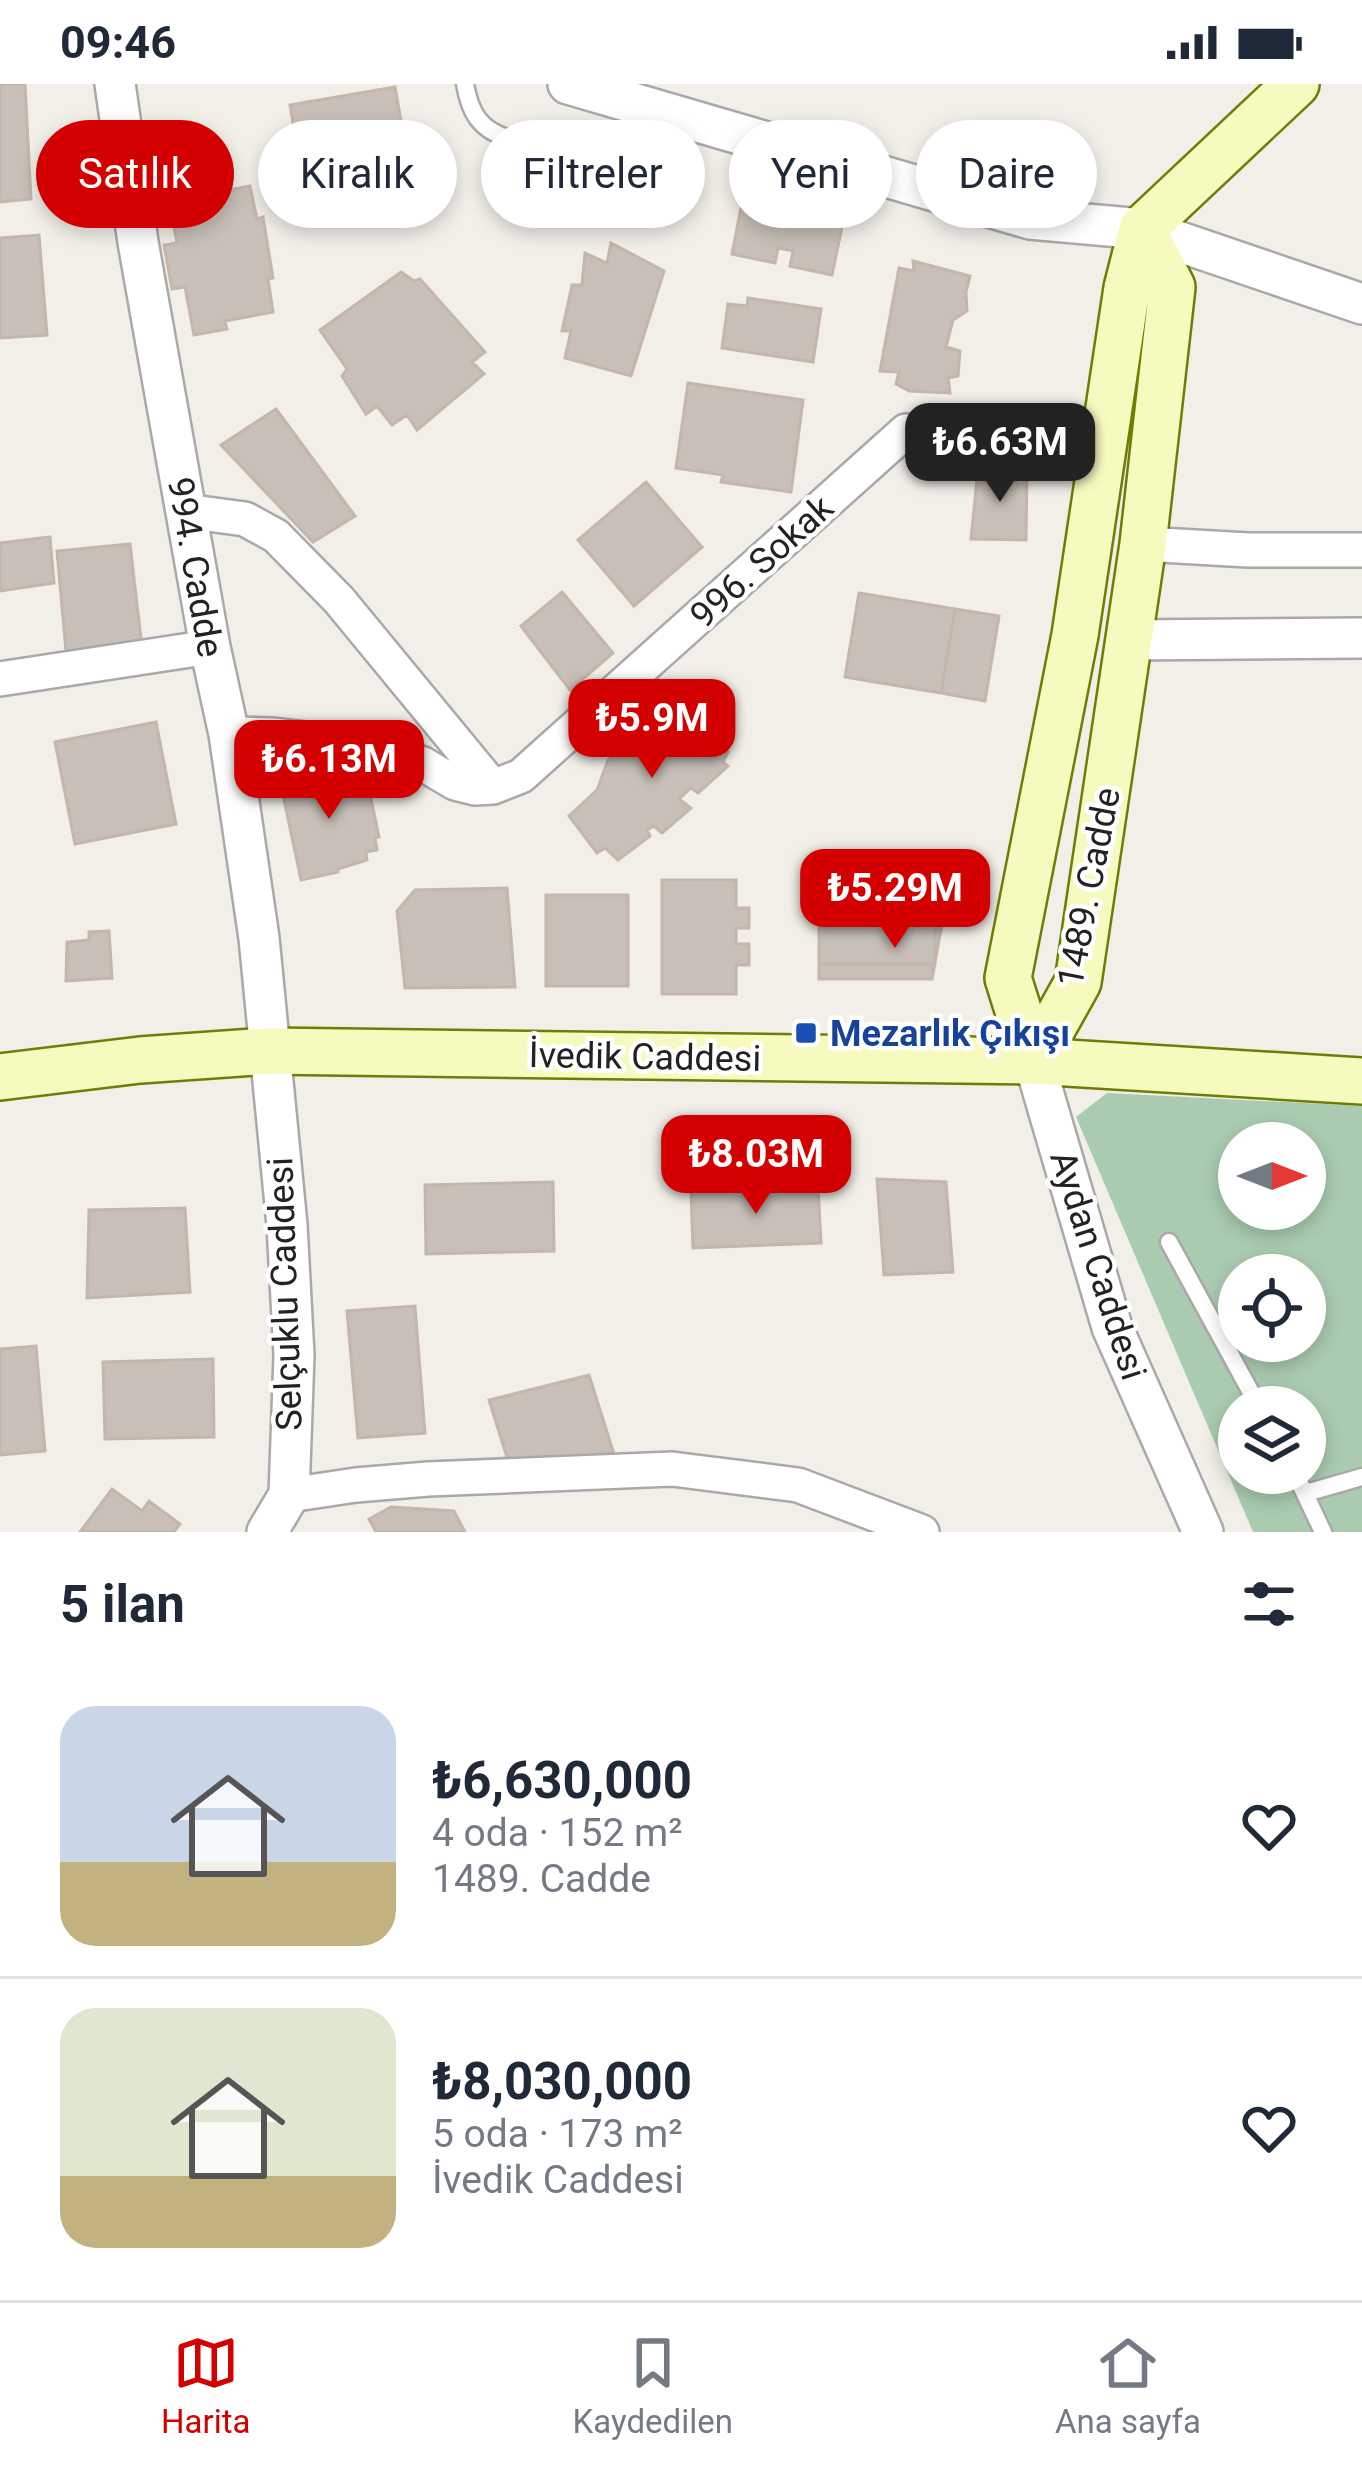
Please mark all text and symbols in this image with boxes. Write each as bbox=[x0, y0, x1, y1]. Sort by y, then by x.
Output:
text: 09:46 bbox=[60, 16, 176, 69]
chip: Satılık bbox=[36, 120, 234, 228]
chip: Kiralık bbox=[258, 120, 457, 228]
chip: Filtreler bbox=[481, 120, 705, 228]
chip: Yeni bbox=[729, 120, 892, 228]
chip: Daire bbox=[916, 120, 1097, 228]
pin: ₺6.63M bbox=[902, 403, 1098, 505]
text: ₺6.63M bbox=[932, 419, 1068, 465]
street label: 994. Cadde bbox=[159, 474, 231, 660]
street label: 996. Sokak bbox=[682, 486, 842, 637]
pin: ₺5.9M bbox=[568, 679, 736, 781]
text: ₺5.9M bbox=[595, 695, 709, 741]
pin: ₺6.13M bbox=[231, 720, 427, 822]
text: ₺6.13M bbox=[261, 736, 397, 782]
street label: 1489. Cadde bbox=[1049, 784, 1129, 990]
pin: ₺5.29M bbox=[797, 849, 993, 951]
text: ₺5.29M bbox=[827, 865, 963, 911]
place label: Mezarlık Çıkışı bbox=[830, 1013, 1070, 1055]
marker: Mezarlık Çıkışı bbox=[793, 1020, 819, 1046]
street label: İvedik Caddesi bbox=[528, 1034, 762, 1080]
pin: ₺8.03M bbox=[658, 1115, 854, 1217]
north arrow bbox=[1218, 1122, 1326, 1230]
map controls bbox=[1218, 1122, 1326, 1494]
text: ₺8.03M bbox=[688, 1131, 824, 1177]
street label: Aydan Caddesi bbox=[1041, 1146, 1155, 1385]
street label: Selçuklu Caddesi bbox=[259, 1156, 311, 1431]
button: locate bbox=[1218, 1254, 1326, 1362]
button: layers bbox=[1218, 1386, 1326, 1494]
icon: filters bbox=[1236, 1571, 1302, 1637]
text: 5 ilan bbox=[60, 1575, 185, 1634]
text: ₺6,630,000 bbox=[432, 1751, 692, 1810]
icon: home bbox=[156, 1754, 300, 1898]
icon: heart bbox=[1236, 1793, 1302, 1859]
text: 4 oda · 152 m² bbox=[432, 1810, 683, 1856]
text: 1489. Cadde bbox=[432, 1856, 651, 1902]
text: ₺8,030,000 bbox=[432, 2052, 692, 2111]
icon: home bbox=[156, 2056, 300, 2200]
icon: heart bbox=[1236, 2095, 1302, 2161]
text: 5 oda · 173 m² bbox=[432, 2111, 683, 2157]
text: İvedik Caddesi bbox=[432, 2157, 684, 2203]
tab: Harita bbox=[161, 2330, 251, 2441]
tab: Kaydedilen bbox=[573, 2330, 733, 2441]
tab: Ana sayfa bbox=[1055, 2330, 1201, 2441]

